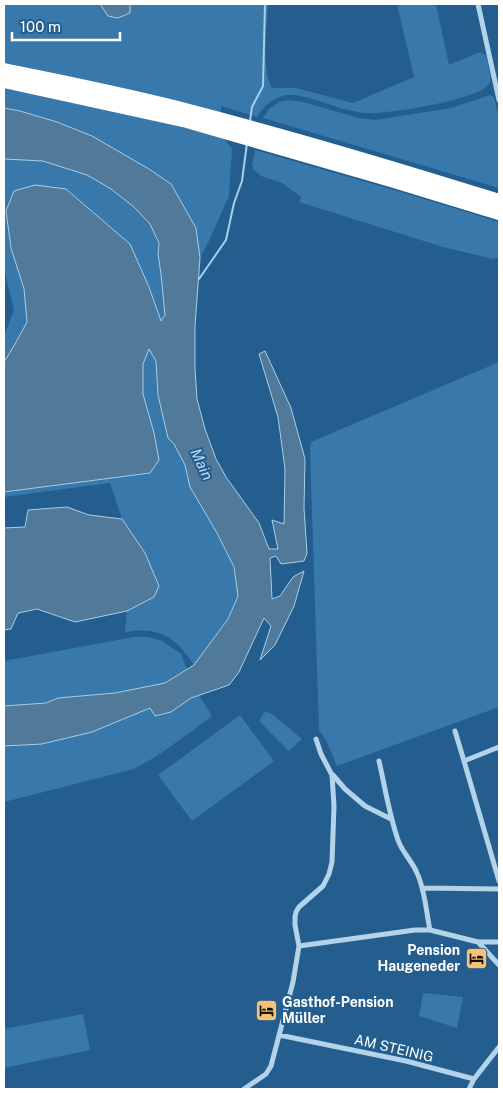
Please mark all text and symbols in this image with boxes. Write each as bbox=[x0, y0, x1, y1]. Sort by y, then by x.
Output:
scale bar bbox=[12, 10, 120, 42]
text: 100 m bbox=[20, 18, 61, 35]
water label: Main bbox=[187, 446, 217, 482]
place label: Pension Haugeneder bbox=[378, 942, 460, 974]
hotel icon: Pension Haugeneder bbox=[464, 946, 488, 970]
place label: Gasthof-Pension Müller bbox=[282, 994, 393, 1026]
hotel icon: Gasthof-Pension Müller bbox=[254, 998, 278, 1022]
street label: AM STEINIG bbox=[353, 1031, 435, 1065]

